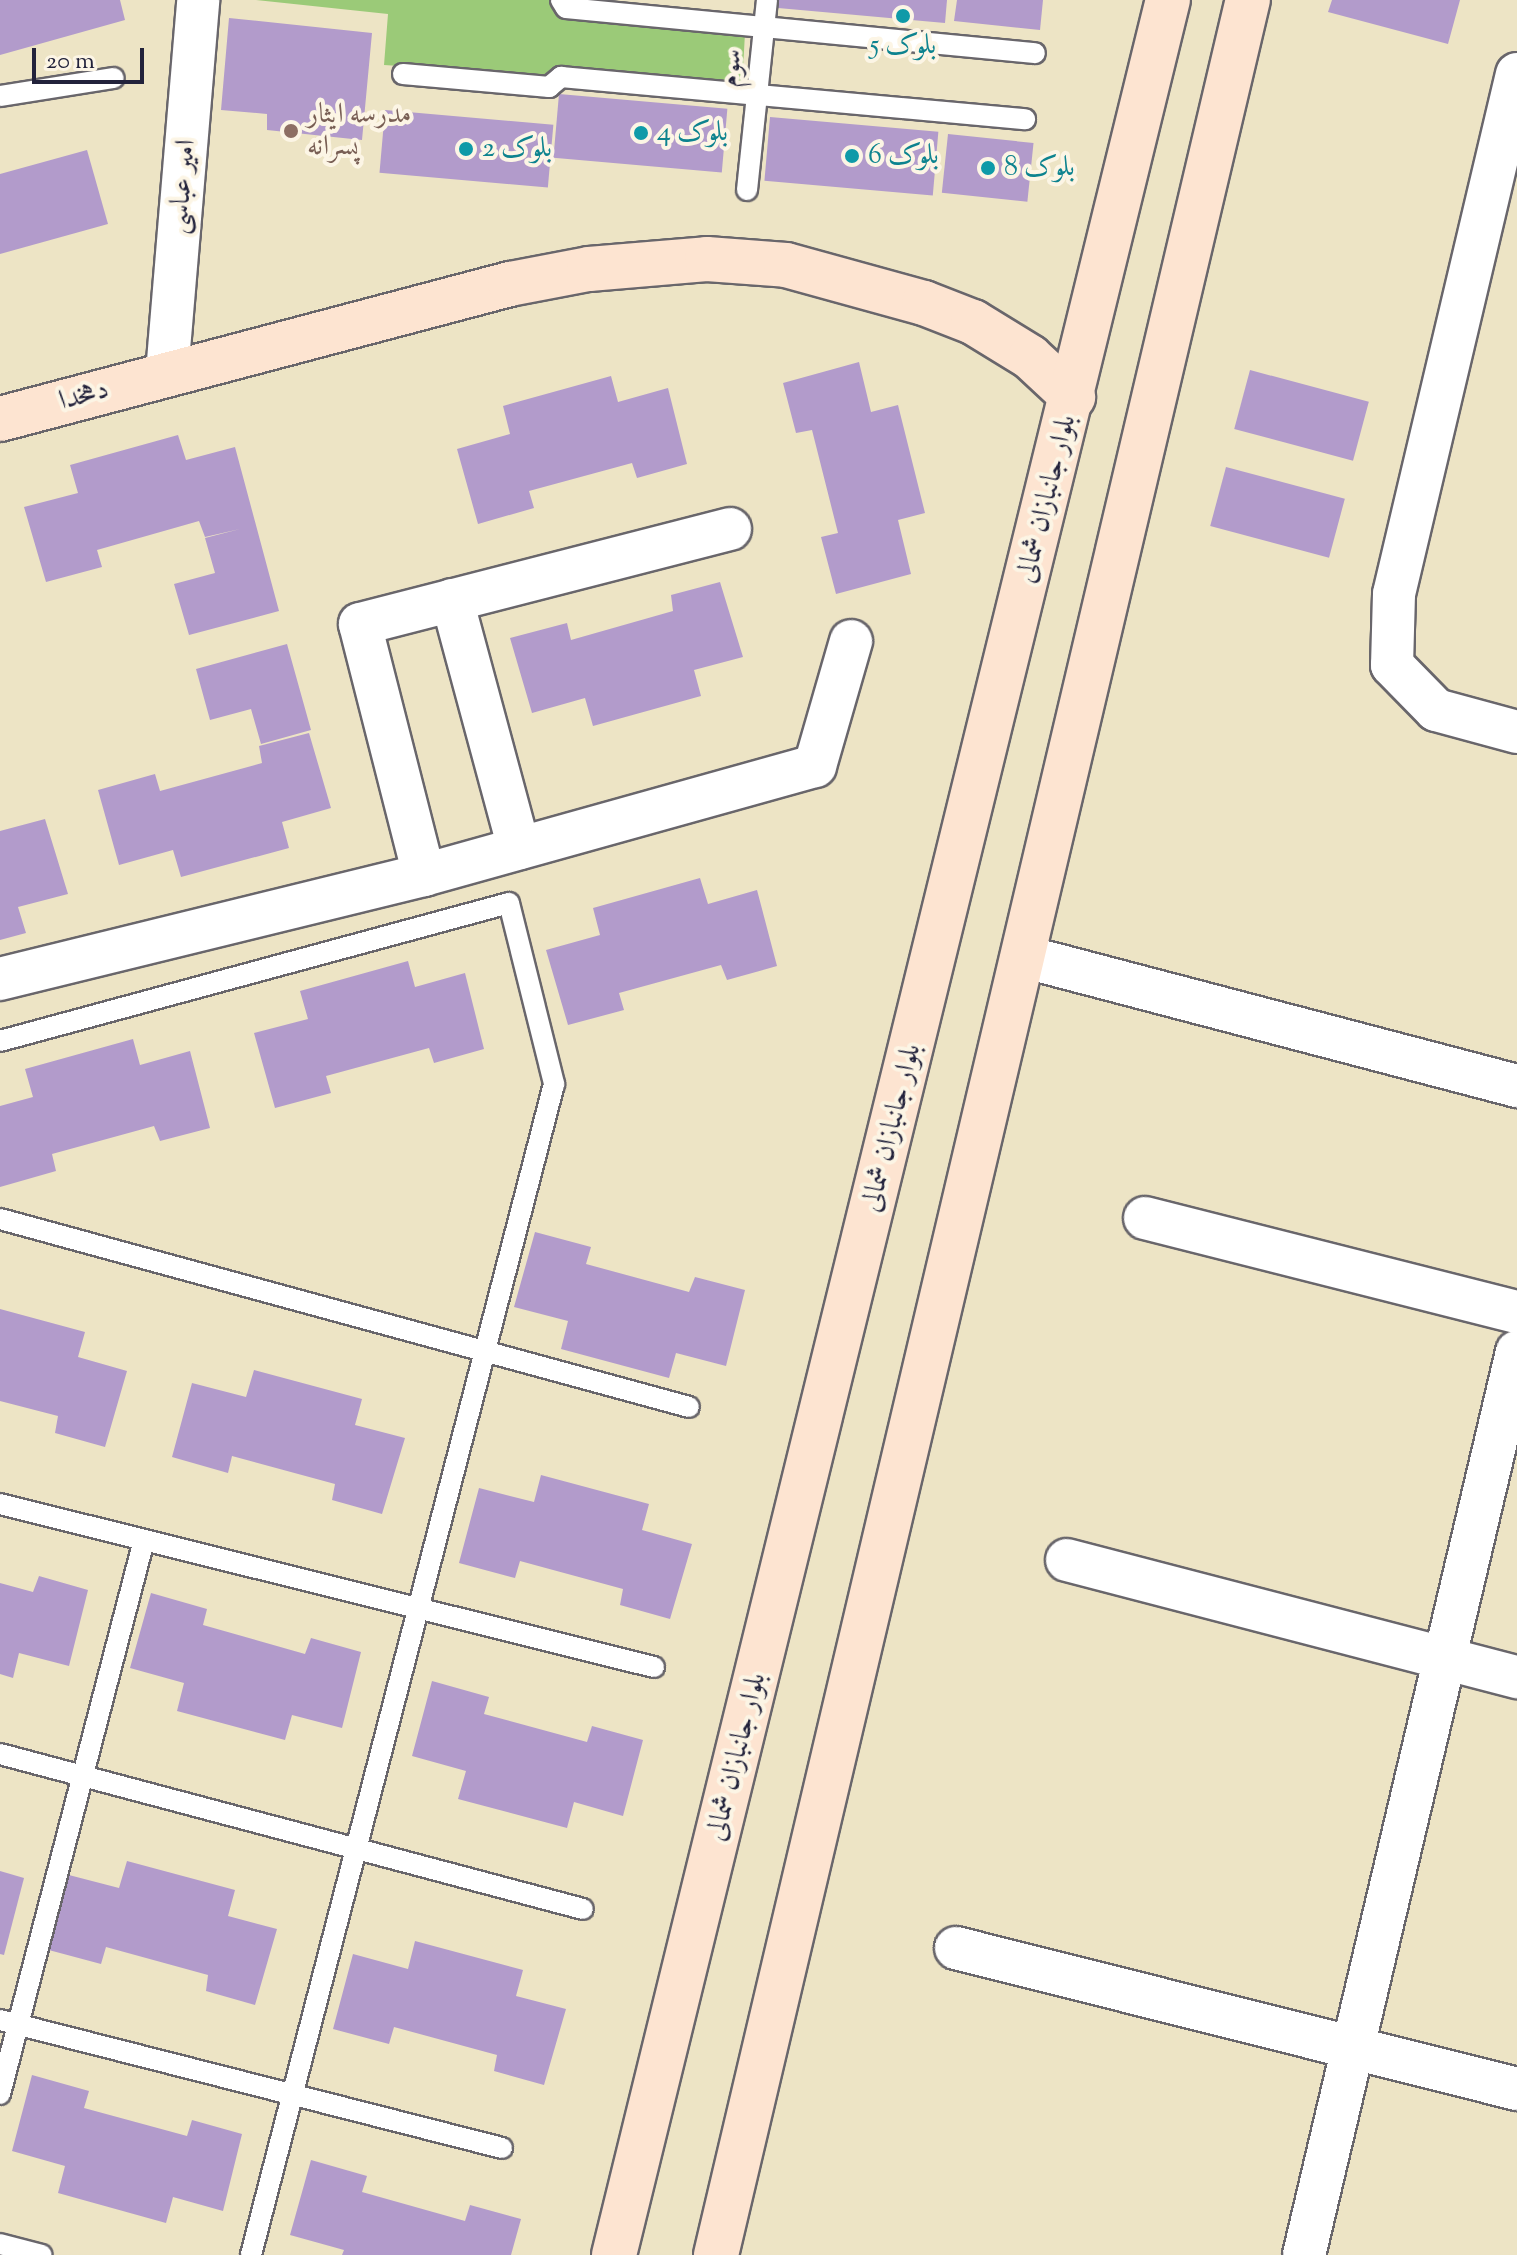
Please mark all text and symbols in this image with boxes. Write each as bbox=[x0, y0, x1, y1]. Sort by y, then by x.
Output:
marker: بلوک 5 bbox=[894, 7, 912, 25]
place label: بلوک 5 bbox=[870, 29, 936, 63]
scale bar bbox=[36, 32, 148, 82]
text: 20 m bbox=[46, 45, 95, 79]
street label: سوم bbox=[713, 47, 751, 89]
place label: مدرسه ایثار پسرانه bbox=[307, 98, 411, 164]
place label: بلوک 4 bbox=[657, 116, 728, 150]
marker: مدرسه ایثار پسرانه bbox=[282, 122, 300, 140]
marker: بلوک 4 bbox=[632, 124, 650, 142]
place label: بلوک 2 bbox=[482, 132, 552, 166]
street label: امیر عباسی bbox=[162, 138, 204, 236]
place label: بلوک 6 bbox=[868, 139, 939, 173]
marker: بلوک 2 bbox=[457, 140, 475, 158]
marker: بلوک 6 bbox=[843, 147, 861, 165]
place label: بلوک 8 bbox=[1004, 151, 1075, 185]
marker: بلوک 8 bbox=[979, 159, 997, 177]
street label: دهخدا bbox=[56, 373, 112, 419]
street label: بلوار جانبازان شمالی bbox=[1010, 411, 1084, 587]
street label: بلوار جانبازان شمالی bbox=[855, 1040, 929, 1216]
street label: بلوار جانبازان شمالی bbox=[700, 1669, 774, 1845]

